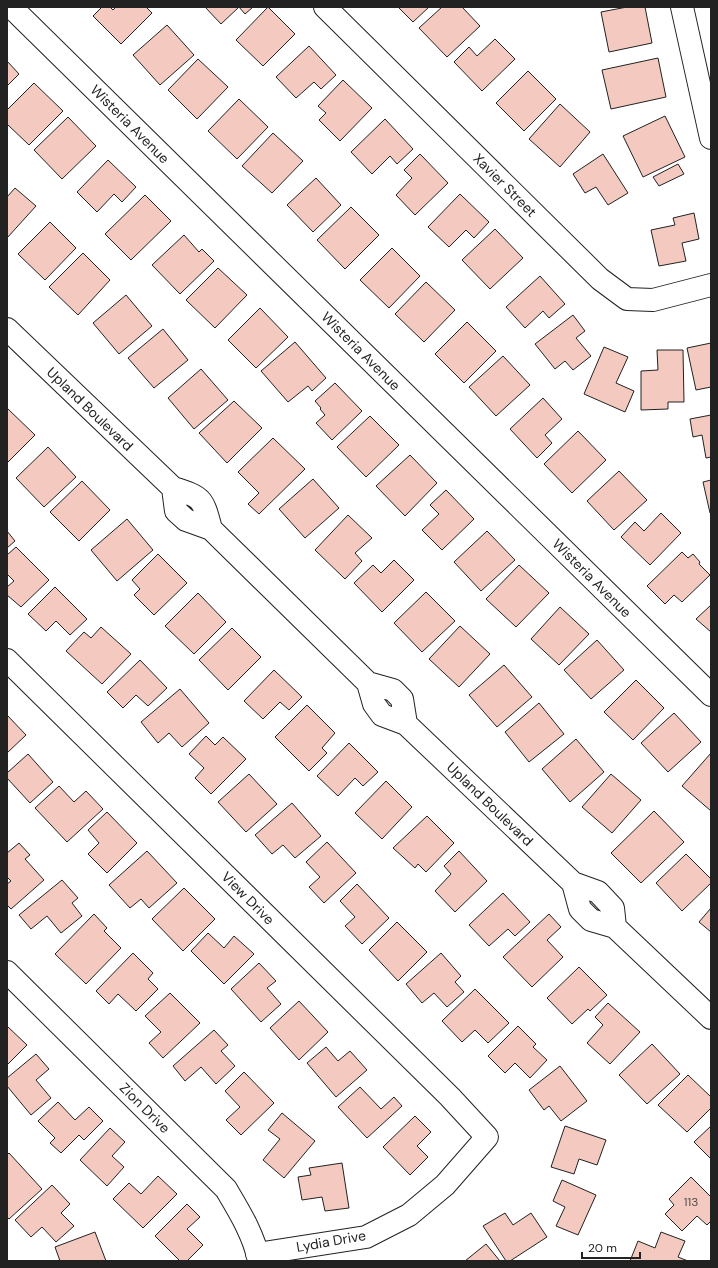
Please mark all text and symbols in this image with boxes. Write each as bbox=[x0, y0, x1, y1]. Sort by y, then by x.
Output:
street label: Wisteria Avenue bbox=[87, 81, 173, 167]
street label: Xavier Street bbox=[469, 149, 541, 221]
street label: Wisteria Avenue bbox=[318, 308, 404, 394]
street label: Upland Boulevard bbox=[43, 363, 137, 455]
street label: Wisteria Avenue bbox=[549, 535, 635, 621]
street label: Upland Boulevard bbox=[443, 758, 537, 850]
street label: View Drive bbox=[218, 868, 278, 928]
street label: Zion Drive bbox=[116, 1079, 174, 1137]
house number: 113 bbox=[684, 1194, 698, 1210]
street label: Lydia Drive bbox=[295, 1226, 367, 1256]
scale bar bbox=[582, 1234, 640, 1260]
text: 20 m bbox=[588, 1240, 617, 1256]

